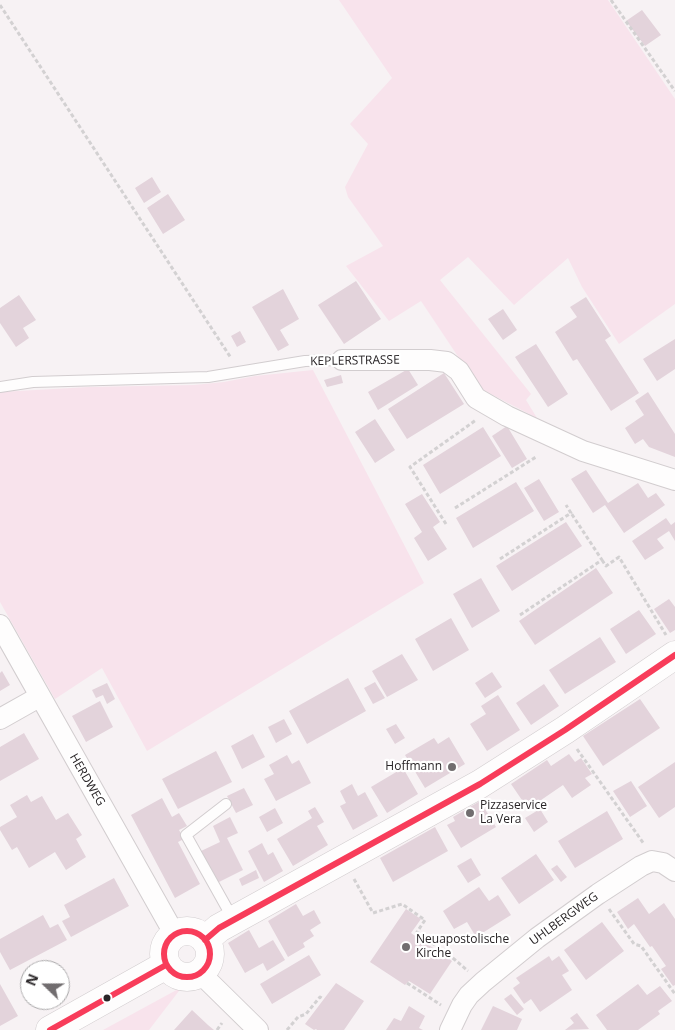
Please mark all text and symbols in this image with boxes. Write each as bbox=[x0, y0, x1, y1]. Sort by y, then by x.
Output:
street label: KEPLERSTRASSE bbox=[310, 353, 400, 369]
street label: HERDWEG bbox=[66, 751, 108, 809]
place label: Hoffmann bbox=[385, 760, 442, 774]
marker: Hoffmann bbox=[446, 761, 458, 773]
place label: Pizzaservice La Vera bbox=[480, 799, 547, 827]
marker: Pizzaservice La Vera bbox=[464, 807, 476, 819]
street label: UHLBERGWEG bbox=[527, 889, 601, 949]
place label: Neuapostolische Kirche bbox=[416, 933, 509, 961]
marker: Neuapostolische Kirche bbox=[400, 941, 412, 953]
north arrow bbox=[20, 960, 70, 1010]
text: N bbox=[21, 971, 42, 988]
unlabelled marker bbox=[102, 993, 112, 1003]

